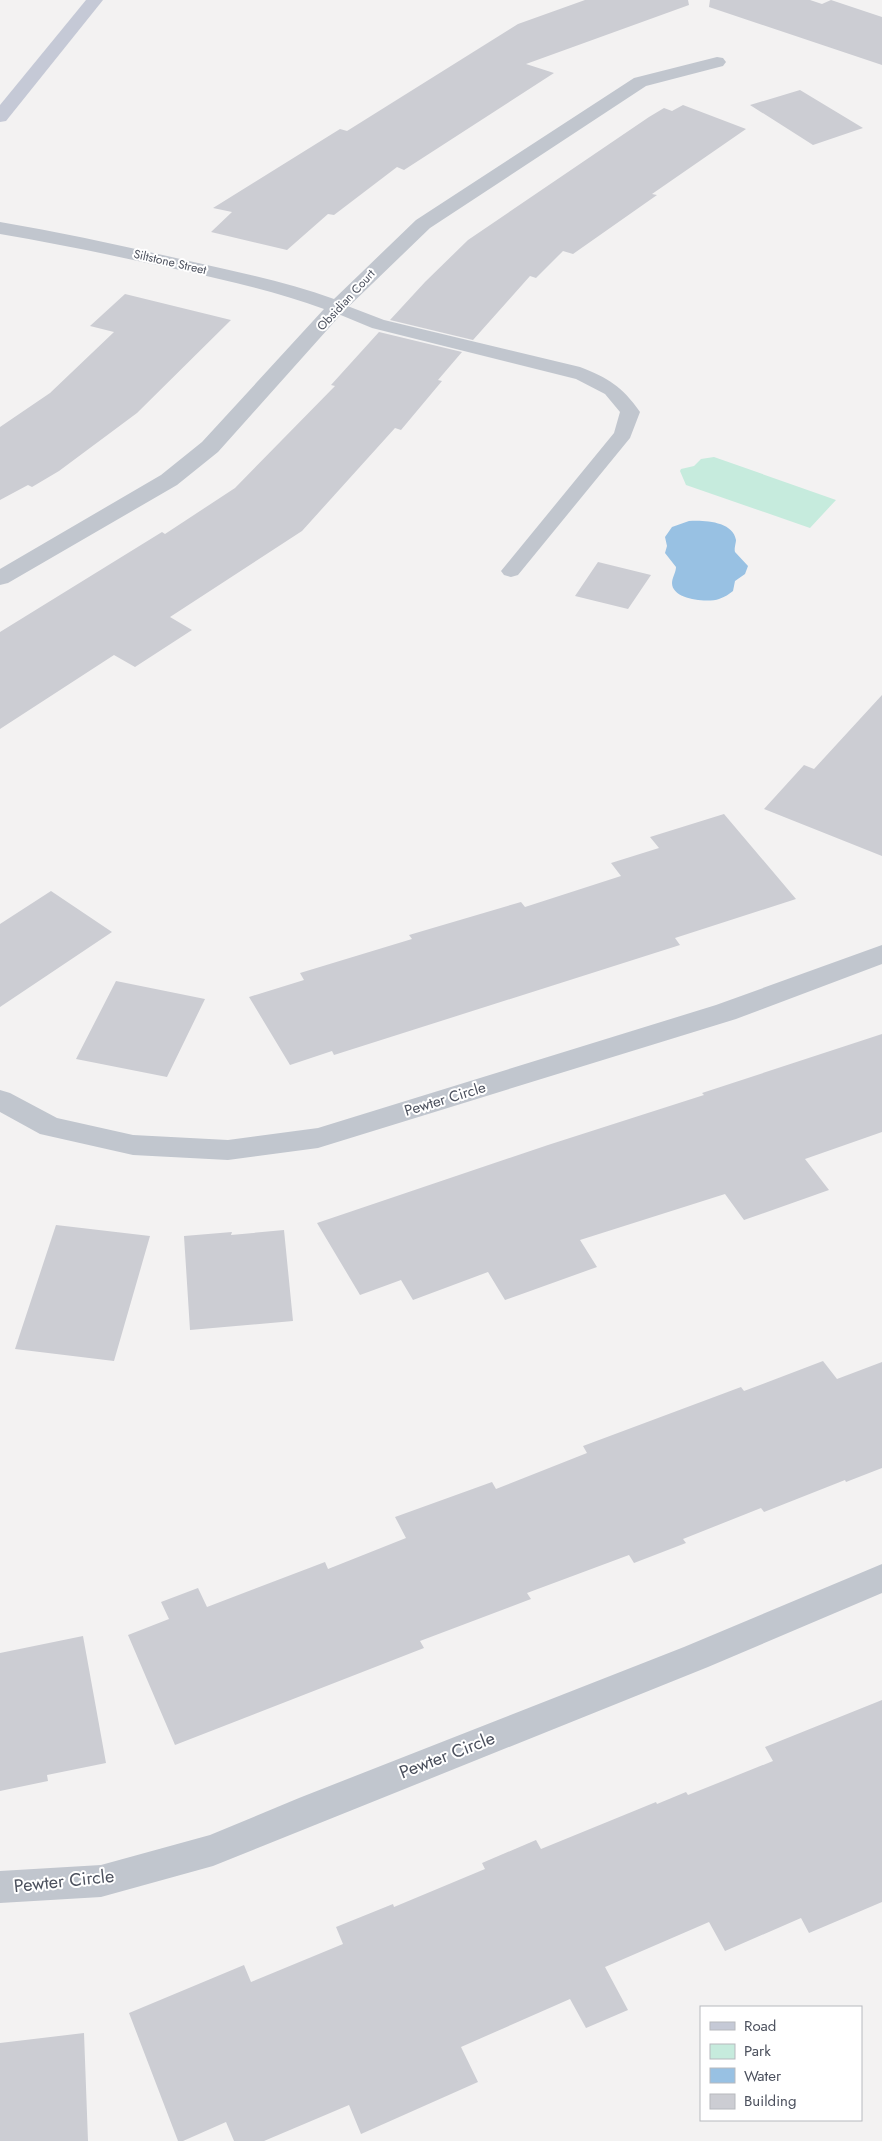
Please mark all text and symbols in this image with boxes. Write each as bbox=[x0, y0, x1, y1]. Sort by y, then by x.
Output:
street label: Siltstone Street bbox=[132, 245, 208, 279]
street label: Obsidian Court bbox=[313, 265, 379, 335]
street label: Pewter Circle bbox=[402, 1076, 489, 1122]
street label: Pewter Circle bbox=[395, 1725, 499, 1785]
street label: Pewter Circle bbox=[13, 1863, 115, 1899]
legend bbox=[700, 2006, 862, 2121]
text: Road bbox=[744, 2015, 776, 2037]
text: Park bbox=[744, 2040, 771, 2062]
text: Water bbox=[744, 2065, 782, 2087]
text: Building bbox=[744, 2090, 796, 2112]

